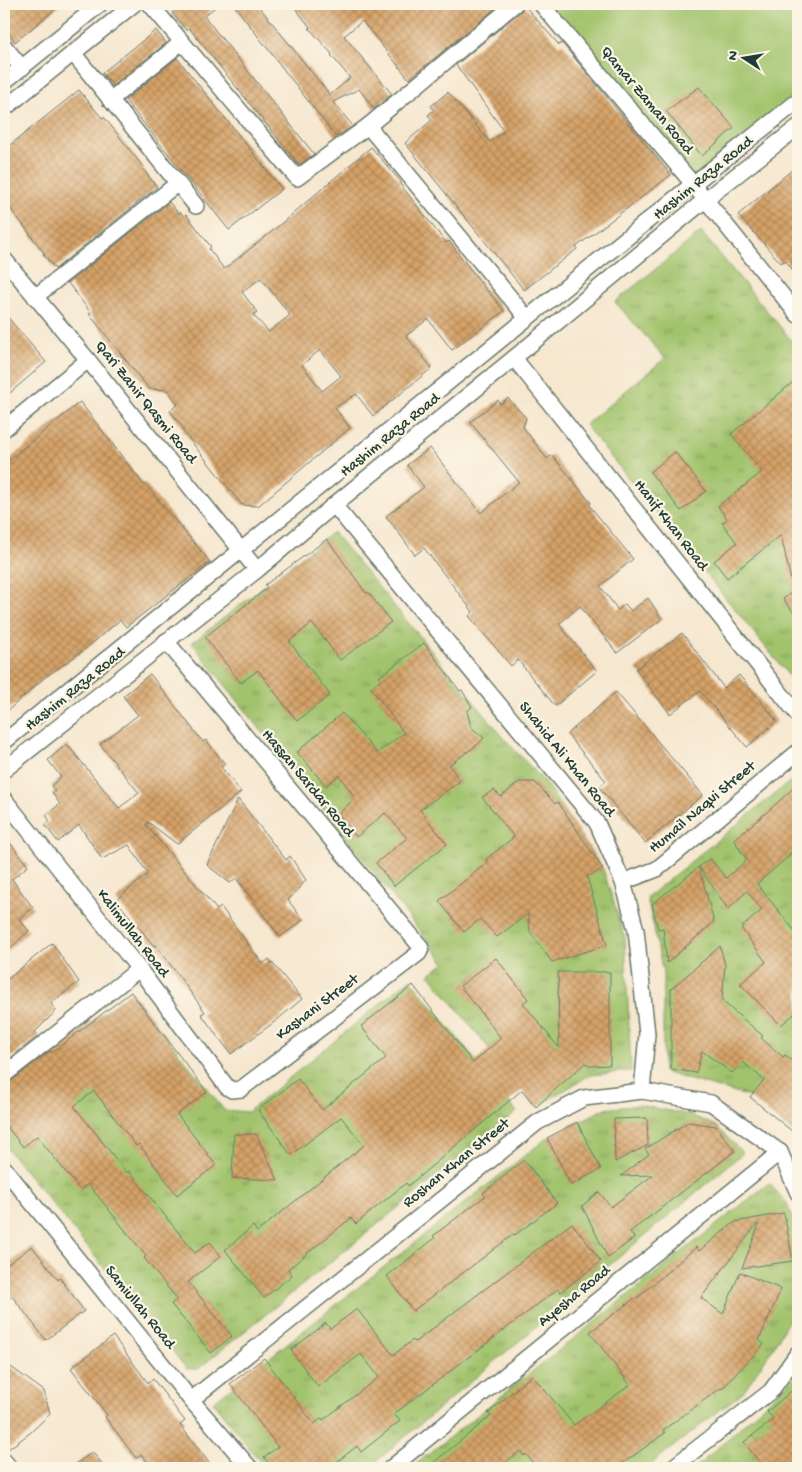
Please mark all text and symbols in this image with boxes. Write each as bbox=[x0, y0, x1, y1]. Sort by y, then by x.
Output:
north arrow bbox=[720, 32, 770, 82]
street label: Qamar Zaman Road bbox=[595, 43, 698, 160]
text: N bbox=[724, 50, 743, 62]
street label: Hashim Raza Road bbox=[650, 132, 759, 225]
street label: Qari Zahir Qasmi Road bbox=[90, 338, 201, 469]
street label: Hashim Raza Road bbox=[337, 389, 446, 482]
street label: Hanif Khan Road bbox=[629, 477, 712, 577]
street label: Hashim Raza Road bbox=[22, 643, 131, 736]
street label: Shahid Ali Khan Road bbox=[514, 698, 619, 823]
street label: Hassan Sardar Road bbox=[256, 726, 359, 843]
street label: Humail Naqvi Street bbox=[646, 757, 761, 858]
street label: Kalimullah Road bbox=[92, 886, 173, 983]
street label: Kashani Street bbox=[273, 970, 364, 1045]
street label: Roshan Khan Street bbox=[400, 1114, 515, 1213]
street label: Ayesha Road bbox=[535, 1261, 616, 1332]
street label: Samiullah Road bbox=[100, 1262, 179, 1355]

